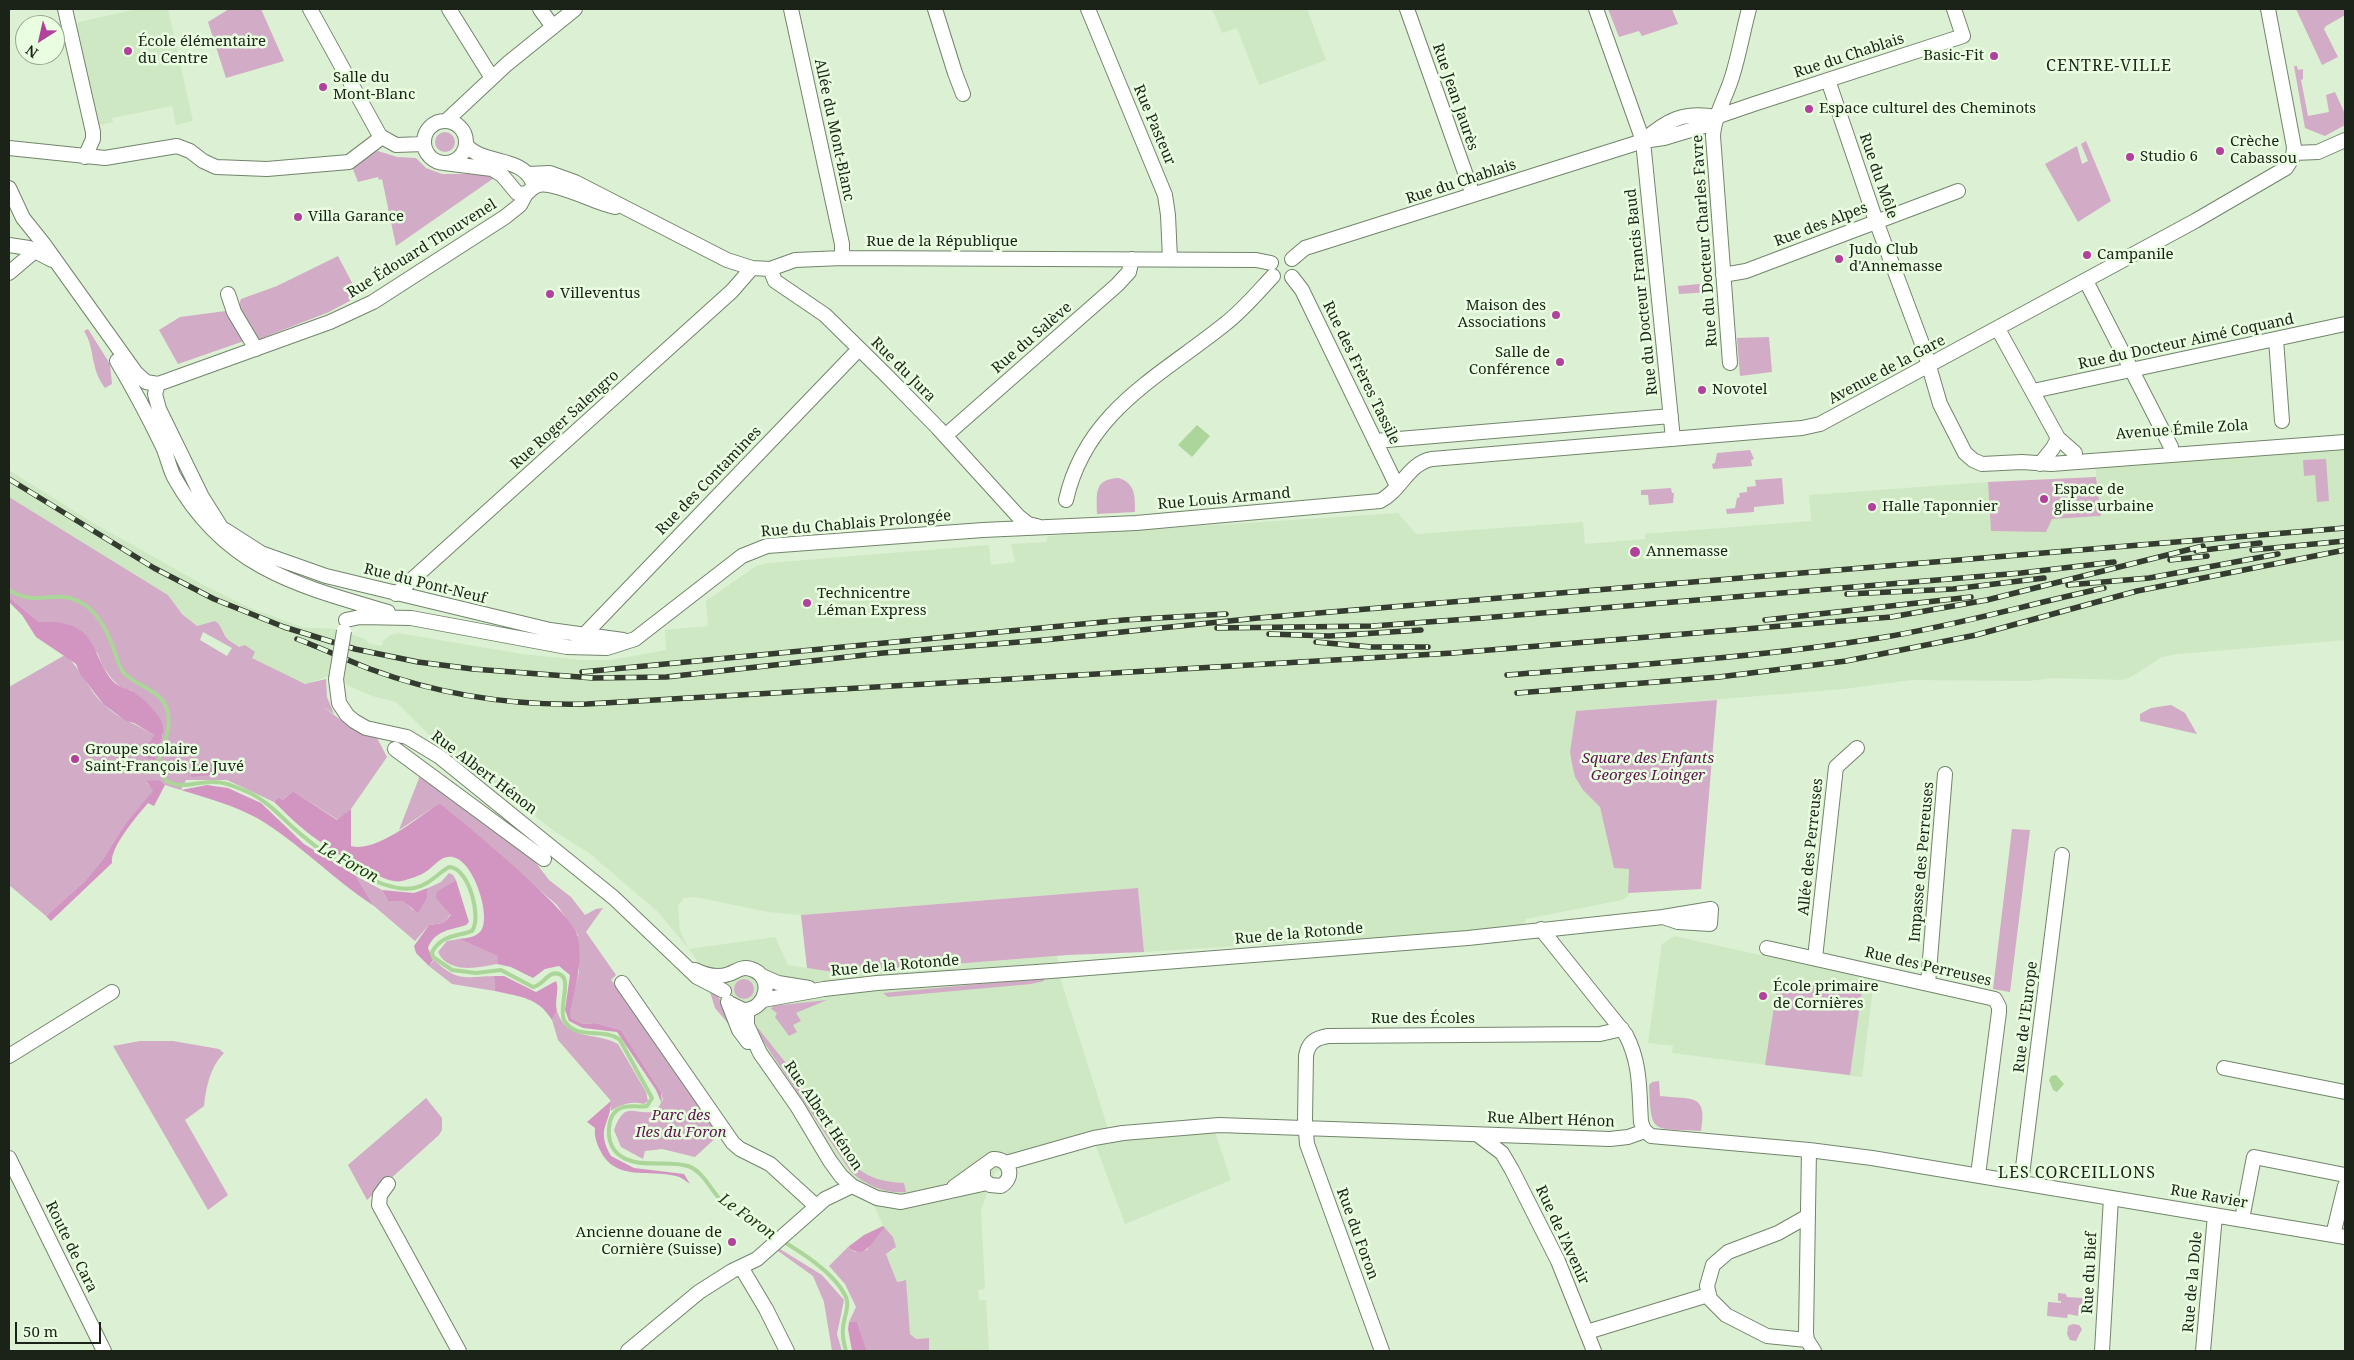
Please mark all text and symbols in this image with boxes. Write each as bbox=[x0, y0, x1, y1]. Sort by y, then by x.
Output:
north arrow bbox=[15, 15, 65, 65]
street label: Rue du Chablais bbox=[1792, 30, 1906, 82]
place label: École élémentaire du Centre bbox=[138, 33, 266, 68]
text: N bbox=[22, 41, 42, 63]
street label: Rue Jean Jaurès bbox=[1428, 41, 1482, 153]
marker: École élémentaire du Centre bbox=[122, 45, 134, 57]
place label: Basic-Fit bbox=[1923, 47, 1984, 65]
marker: Basic-Fit bbox=[1988, 50, 2000, 62]
district label: CENTRE-VILLE bbox=[2045, 56, 2173, 76]
street label: Allée du Mont-Blanc bbox=[810, 57, 858, 203]
place label: Salle du Mont-Blanc bbox=[333, 69, 415, 104]
marker: Salle du Mont-Blanc bbox=[317, 81, 329, 93]
street label: Rue Pasteur bbox=[1129, 82, 1179, 168]
place label: Espace culturel des Cheminots bbox=[1819, 100, 2036, 118]
marker: Espace culturel des Cheminots bbox=[1803, 103, 1815, 115]
street label: Rue du Môle bbox=[1855, 131, 1901, 221]
place label: Crèche Cabassou bbox=[2230, 133, 2297, 168]
street label: Rue du Docteur Charles Favre bbox=[1689, 134, 1721, 348]
marker: Crèche Cabassou bbox=[2214, 145, 2226, 157]
place label: Studio 6 bbox=[2140, 148, 2198, 166]
marker: Studio 6 bbox=[2124, 151, 2136, 163]
street label: Rue du Chablais bbox=[1404, 156, 1518, 208]
street label: Rue du Docteur Francis Baud bbox=[1622, 188, 1662, 396]
street label: Rue Édouard Thouvenel bbox=[344, 196, 500, 302]
street label: Rue des Alpes bbox=[1772, 199, 1870, 251]
place label: Villa Garance bbox=[308, 208, 404, 226]
marker: Villa Garance bbox=[292, 211, 304, 223]
street label: Rue de la République bbox=[866, 233, 1018, 251]
place label: Judo Club d'Annemasse bbox=[1849, 241, 1942, 276]
place label: Campanile bbox=[2097, 246, 2174, 264]
marker: Campanile bbox=[2081, 249, 2093, 261]
marker: Judo Club d'Annemasse bbox=[1833, 253, 1845, 265]
place label: Villeventus bbox=[560, 285, 640, 303]
marker: Villeventus bbox=[544, 288, 556, 300]
place label: Maison des Associations bbox=[1457, 297, 1546, 332]
street label: Rue du Salève bbox=[988, 298, 1076, 378]
street label: Rue des Frères Tassile bbox=[1318, 298, 1404, 448]
marker: Maison des Associations bbox=[1550, 309, 1562, 321]
street label: Rue du Docteur Aimé Coquand bbox=[2077, 310, 2295, 374]
street label: Avenue de la Gare bbox=[1825, 332, 1949, 408]
street label: Rue du Jura bbox=[867, 334, 939, 406]
place label: Salle de Conférence bbox=[1469, 344, 1550, 379]
marker: Salle de Conférence bbox=[1554, 356, 1566, 368]
street label: Rue Roger Salengro bbox=[507, 367, 623, 473]
place label: Novotel bbox=[1712, 381, 1767, 399]
marker: Novotel bbox=[1696, 384, 1708, 396]
street label: Avenue Émile Zola bbox=[2115, 416, 2249, 444]
street label: Rue des Contamines bbox=[653, 423, 765, 539]
place label: Espace de glisse urbaine bbox=[2054, 481, 2154, 516]
street label: Rue Louis Armand bbox=[1157, 484, 1291, 514]
marker: Espace de glisse urbaine bbox=[2038, 493, 2050, 505]
place label: Halle Taponnier bbox=[1882, 498, 1998, 516]
marker: Halle Taponnier bbox=[1866, 501, 1878, 513]
street label: Rue du Chablais Prolongée bbox=[760, 507, 952, 541]
place label: Annemasse bbox=[1646, 543, 1728, 561]
marker: Annemasse bbox=[1628, 545, 1642, 559]
street label: Rue du Pont-Neuf bbox=[362, 560, 488, 608]
place label: Technicentre Léman Express bbox=[817, 585, 926, 620]
marker: Technicentre Léman Express bbox=[801, 597, 813, 609]
street label: Rue Albert Hénon bbox=[428, 727, 540, 819]
place label: Groupe scolaire Saint-François Le Juvé bbox=[85, 741, 244, 776]
park label: Square des Enfants Georges Loinger bbox=[1582, 750, 1714, 785]
marker: Groupe scolaire Saint-François Le Juvé bbox=[69, 753, 81, 765]
street label: Allée des Perreuses bbox=[1795, 777, 1827, 917]
street label: Impasse des Perreuses bbox=[1906, 781, 1938, 943]
water label: Le Foron bbox=[315, 839, 381, 887]
street label: Rue de la Rotonde bbox=[1234, 919, 1364, 949]
street label: Rue des Perreuses bbox=[1863, 944, 1993, 990]
street label: Rue de la Rotonde bbox=[830, 951, 960, 981]
street label: Rue de l'Europe bbox=[2010, 960, 2042, 1074]
place label: École primaire de Cornières bbox=[1773, 978, 1879, 1013]
marker: École primaire de Cornières bbox=[1757, 990, 1769, 1002]
street label: Rue des Écoles bbox=[1371, 1010, 1475, 1028]
street label: Rue Albert Hénon bbox=[780, 1058, 866, 1174]
park label: Parc des Iles du Foron bbox=[635, 1107, 727, 1142]
street label: Rue Albert Hénon bbox=[1487, 1109, 1615, 1131]
district label: LES CORCEILLONS bbox=[1996, 1163, 2158, 1183]
street label: Rue Ravier bbox=[2169, 1181, 2249, 1213]
street label: Rue de l'Avenir bbox=[1531, 1183, 1593, 1287]
street label: Rue du Foron bbox=[1332, 1186, 1382, 1282]
water label: Le Foron bbox=[715, 1190, 779, 1244]
street label: Route de Cara bbox=[41, 1198, 101, 1296]
place label: Ancienne douane de Cornière (Suisse) bbox=[576, 1224, 722, 1259]
street label: Rue de la Dole bbox=[2180, 1231, 2206, 1333]
street label: Rue du Bief bbox=[2079, 1232, 2101, 1314]
marker: Ancienne douane de Cornière (Suisse) bbox=[726, 1236, 738, 1248]
scale bar bbox=[18, 1312, 104, 1344]
text: 50 m bbox=[23, 1321, 58, 1341]

